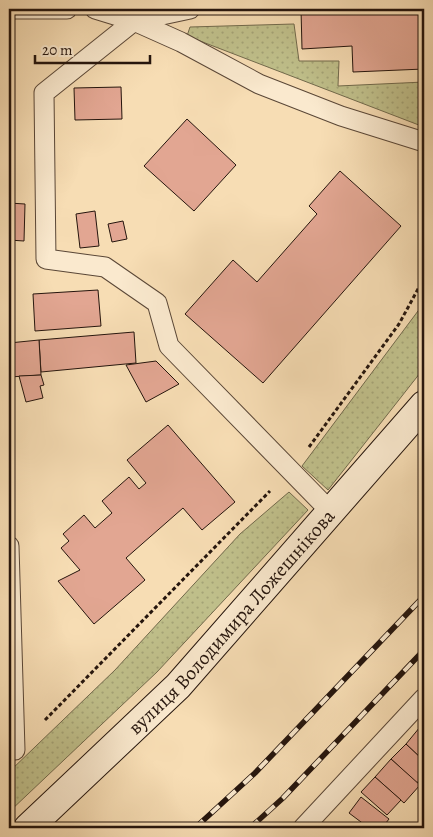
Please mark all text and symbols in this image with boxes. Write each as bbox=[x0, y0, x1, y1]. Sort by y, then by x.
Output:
scale bar bbox=[35, 32, 150, 64]
text: 20 m bbox=[42, 40, 73, 60]
street label: вулиця Володимира Ложешнікова bbox=[122, 502, 341, 740]

